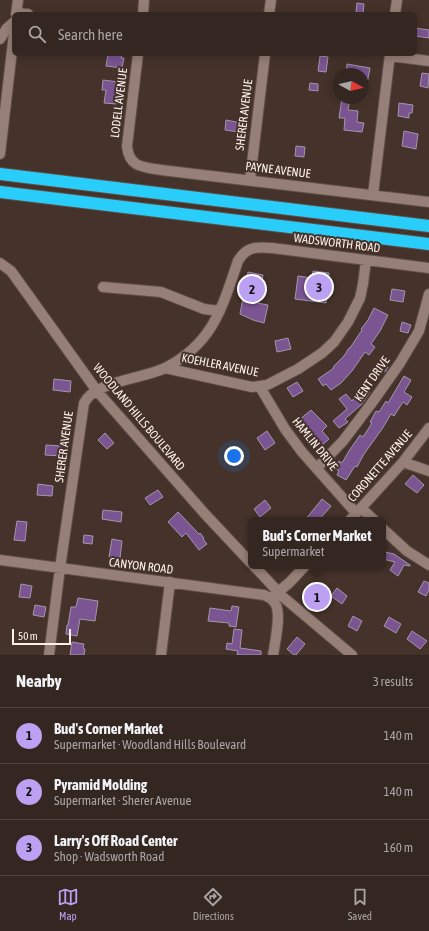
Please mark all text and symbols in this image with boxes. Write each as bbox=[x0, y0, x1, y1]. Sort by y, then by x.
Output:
search box bbox=[12, 12, 417, 56]
icon: search bbox=[26, 23, 48, 45]
text: Search here bbox=[58, 26, 123, 43]
street label: LODELL AVENUE bbox=[108, 67, 130, 139]
north arrow bbox=[333, 68, 369, 104]
street label: SHERER AVENUE bbox=[233, 79, 255, 151]
street label: PAYNE AVENUE bbox=[245, 159, 311, 181]
street label: WADSWORTH ROAD bbox=[293, 231, 381, 255]
pin: 3 bbox=[306, 272, 332, 302]
pin: 2 bbox=[239, 274, 265, 304]
street label: KOEHLER AVENUE bbox=[180, 351, 260, 379]
street label: KENT DRIVE bbox=[351, 354, 393, 404]
street label: WOODLAND HILLS BOULEVARD bbox=[90, 361, 188, 473]
street label: SHERER AVENUE bbox=[52, 410, 76, 484]
street label: HAMLIN DRIVE bbox=[289, 415, 341, 473]
street label: CORONETTE AVENUE bbox=[345, 427, 415, 505]
your location bbox=[224, 446, 244, 466]
popup bbox=[248, 517, 386, 569]
text: Bud's Corner Market bbox=[263, 527, 371, 544]
text: Supermarket bbox=[263, 544, 325, 559]
street label: CANYON ROAD bbox=[108, 555, 174, 577]
pin: 1 bbox=[304, 582, 330, 612]
scale bar bbox=[12, 627, 71, 646]
text: 50 m bbox=[18, 630, 38, 642]
text: Nearby bbox=[16, 671, 62, 691]
text: 3 results bbox=[373, 674, 413, 689]
text: Bud's Corner Market bbox=[54, 720, 163, 737]
text: 1 bbox=[26, 728, 32, 743]
text: 140 m bbox=[384, 728, 413, 743]
text: Supermarket · Woodland Hills Boulevard bbox=[54, 737, 246, 752]
text: Pyramid Molding bbox=[54, 776, 147, 793]
text: 2 bbox=[26, 784, 32, 799]
text: 140 m bbox=[384, 784, 413, 799]
text: Supermarket · Sherer Avenue bbox=[54, 793, 191, 808]
text: Larry's Off Road Center bbox=[54, 832, 178, 849]
text: 3 bbox=[26, 840, 32, 855]
text: 160 m bbox=[384, 840, 413, 855]
text: Shop · Wadsworth Road bbox=[54, 849, 164, 864]
tab: Map bbox=[57, 886, 79, 922]
tab: Directions bbox=[193, 886, 234, 922]
tab: Saved bbox=[348, 886, 372, 922]

